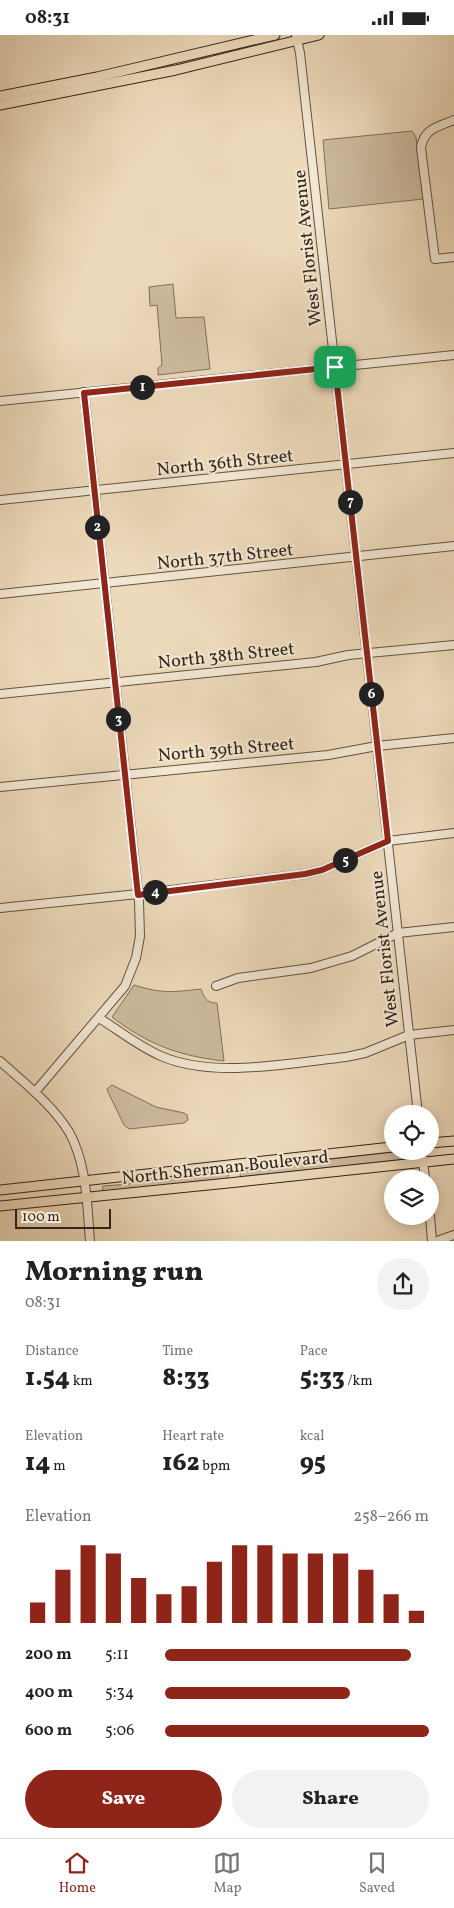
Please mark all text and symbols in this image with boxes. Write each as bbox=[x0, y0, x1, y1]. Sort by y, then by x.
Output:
text: 08:31 bbox=[25, 5, 70, 31]
street label: West Florist Avenue bbox=[288, 168, 329, 327]
pin bbox=[314, 346, 356, 388]
icon: arrive bbox=[321, 353, 349, 381]
pin: 1 bbox=[130, 375, 154, 399]
text: 1 bbox=[140, 378, 145, 397]
street label: North 36th Street bbox=[156, 444, 295, 483]
pin: 7 bbox=[338, 489, 362, 515]
text: 7 bbox=[347, 493, 354, 512]
pin: 2 bbox=[84, 515, 110, 539]
text: 2 bbox=[94, 518, 101, 537]
street label: North 37th Street bbox=[156, 538, 295, 577]
street label: North 38th Street bbox=[157, 637, 296, 676]
pin: 6 bbox=[358, 681, 384, 707]
text: 6 bbox=[368, 685, 375, 704]
pin: 3 bbox=[106, 707, 130, 731]
text: 3 bbox=[115, 710, 122, 729]
street label: North 39th Street bbox=[157, 732, 296, 769]
pin: 5 bbox=[332, 847, 358, 873]
text: 5 bbox=[342, 851, 349, 870]
street label: West Florist Avenue bbox=[365, 869, 406, 1028]
pin: 4 bbox=[142, 879, 168, 905]
text: 4 bbox=[151, 883, 160, 902]
map controls bbox=[384, 1105, 439, 1225]
button: locate bbox=[384, 1105, 439, 1160]
street label: North Sherman Boulevard bbox=[120, 1145, 330, 1192]
button: layers bbox=[384, 1170, 439, 1225]
scale bar bbox=[15, 1205, 111, 1229]
text: 100 m bbox=[22, 1208, 60, 1227]
text: Morning run bbox=[25, 1253, 203, 1292]
button: share bbox=[377, 1258, 429, 1310]
text: 08:31 bbox=[25, 1292, 61, 1314]
text: Distance bbox=[25, 1342, 79, 1361]
text: Time bbox=[162, 1342, 193, 1361]
text: Pace bbox=[300, 1342, 328, 1361]
text: 1.54 bbox=[25, 1361, 70, 1396]
text: 8:33 bbox=[162, 1361, 209, 1396]
text: 5:33 bbox=[300, 1361, 345, 1396]
text: km bbox=[70, 1372, 93, 1391]
text: /km bbox=[345, 1372, 373, 1391]
text: Elevation bbox=[25, 1427, 83, 1446]
text: Heart rate bbox=[162, 1427, 224, 1446]
text: kcal bbox=[300, 1427, 325, 1446]
text: 14 bbox=[25, 1446, 50, 1481]
text: 162 bbox=[162, 1446, 199, 1481]
text: 95 bbox=[300, 1446, 326, 1481]
text: m bbox=[50, 1457, 66, 1476]
text: bpm bbox=[199, 1457, 230, 1476]
text: Elevation bbox=[25, 1506, 92, 1528]
text: 258–266 m bbox=[353, 1506, 429, 1528]
text: 200 m bbox=[25, 1644, 72, 1666]
text: 5:11 bbox=[105, 1644, 129, 1666]
text: 400 m bbox=[25, 1682, 73, 1704]
text: 5:34 bbox=[105, 1682, 134, 1704]
text: 600 m bbox=[25, 1720, 72, 1742]
text: 5:06 bbox=[105, 1720, 134, 1742]
button: Save bbox=[25, 1770, 222, 1828]
button: Share bbox=[232, 1770, 429, 1828]
tab: Home bbox=[59, 1849, 96, 1898]
tab: Map bbox=[213, 1849, 241, 1898]
tab: Saved bbox=[359, 1849, 395, 1898]

